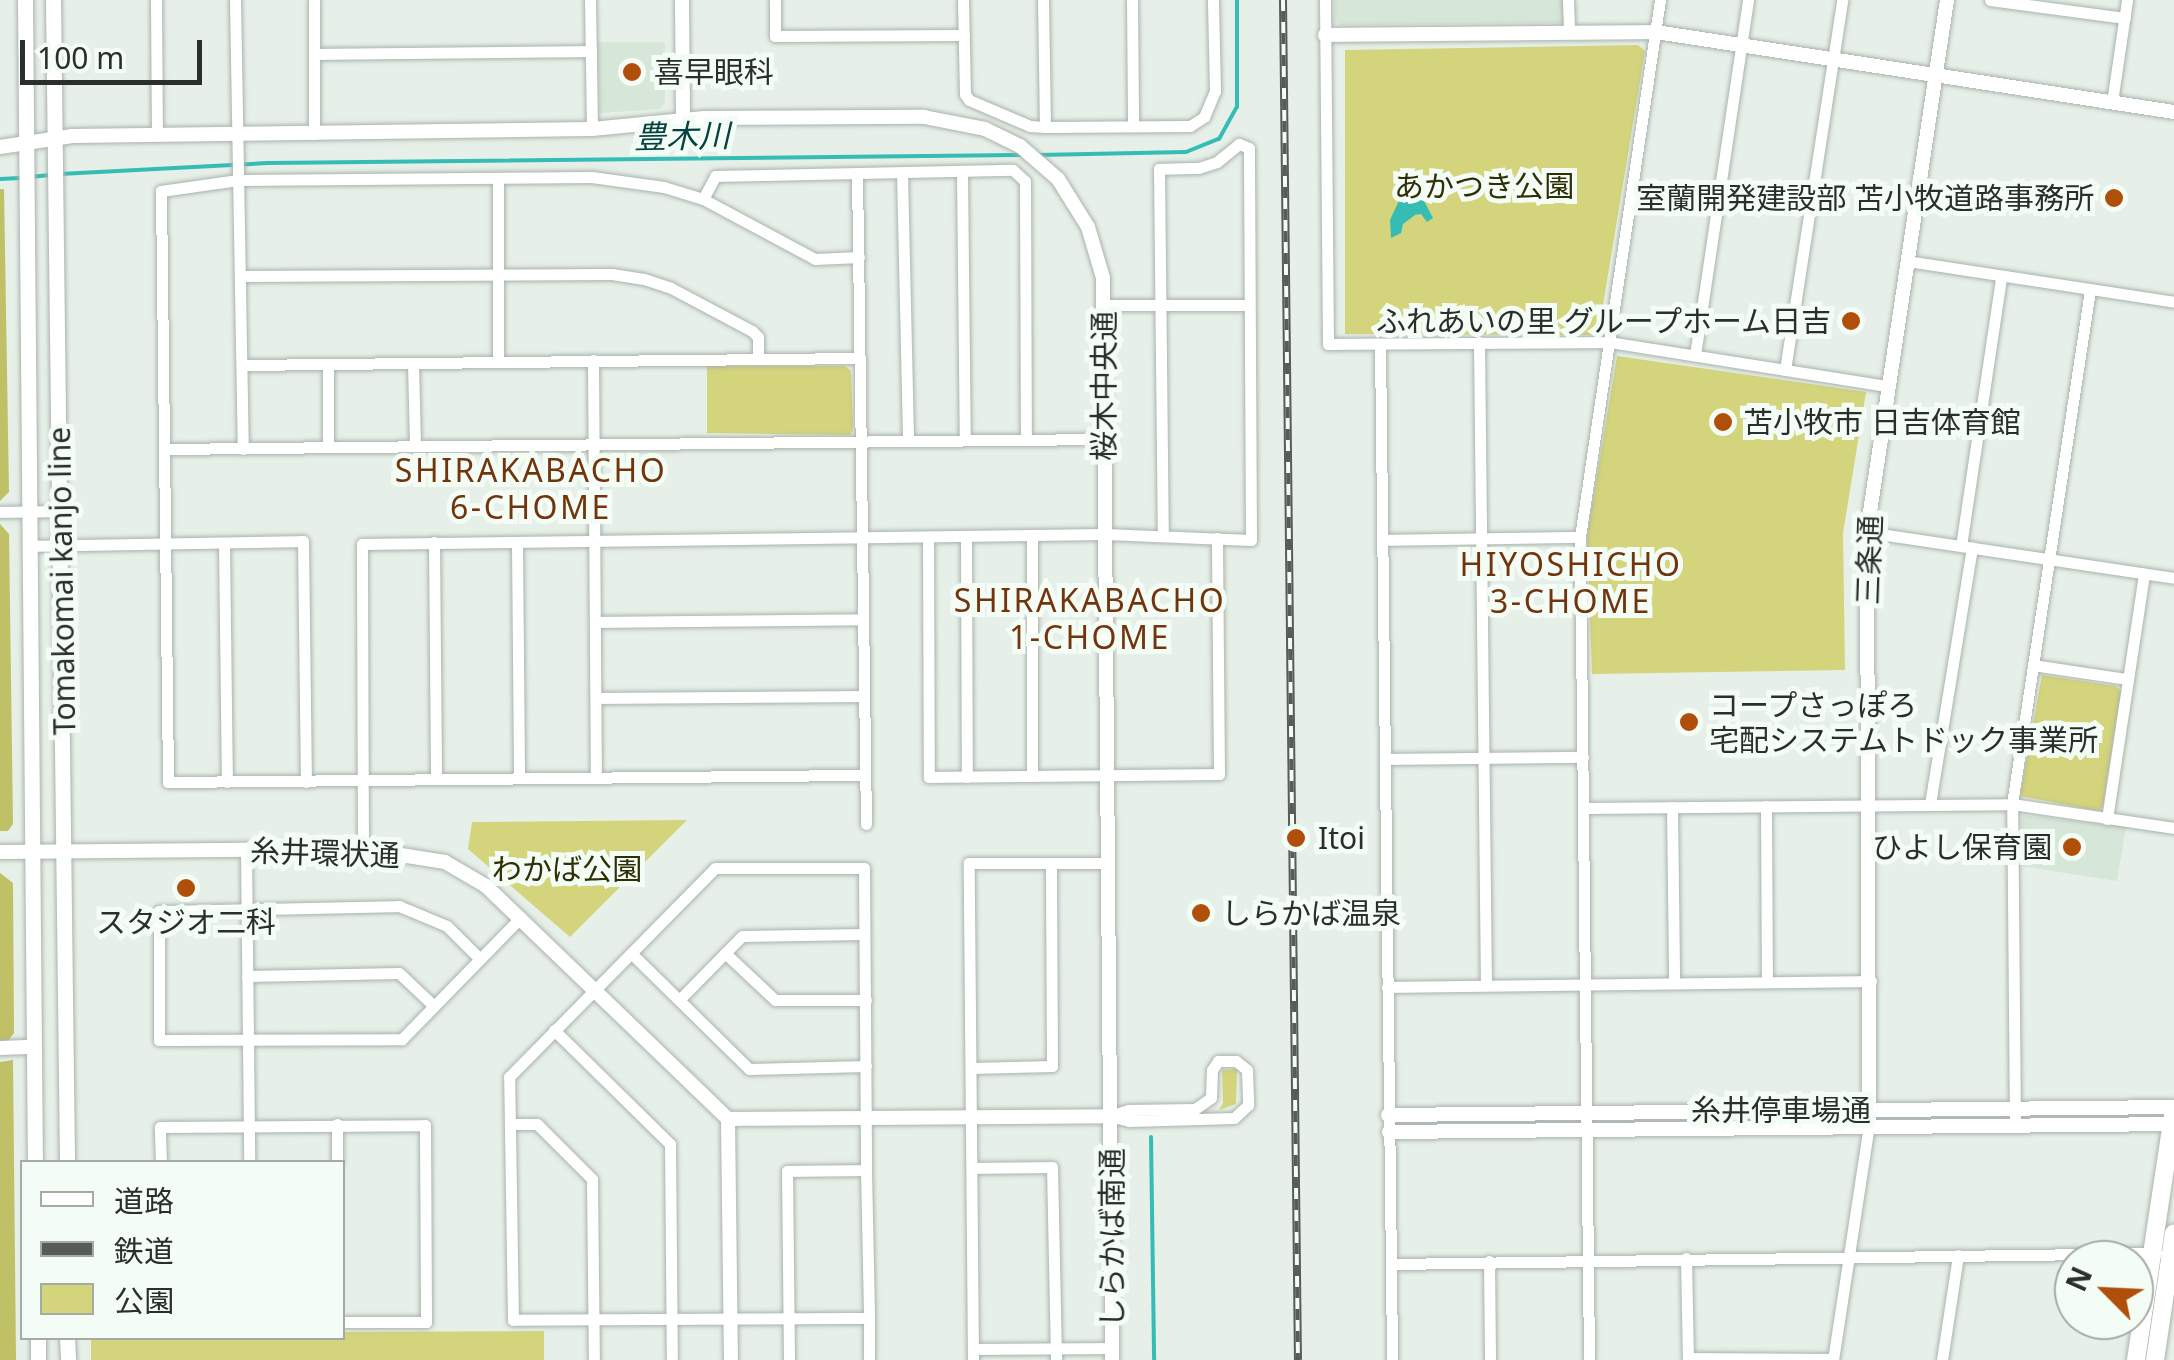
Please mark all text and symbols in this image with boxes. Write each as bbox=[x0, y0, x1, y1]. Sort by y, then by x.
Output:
scale bar bbox=[25, 20, 208, 82]
text: 100 m bbox=[37, 37, 124, 78]
place label: 喜早眼科 bbox=[654, 54, 774, 90]
marker: 喜早眼科 bbox=[619, 59, 645, 85]
water label: 豊木川 bbox=[634, 116, 730, 156]
park label: あかつき公園 bbox=[1394, 168, 1574, 204]
place label: 室蘭開発建設部 苫小牧道路事務所 bbox=[1636, 180, 2094, 216]
marker: 室蘭開発建設部 苫小牧道路事務所 bbox=[2103, 187, 2125, 209]
place label: ふれあいの里 グループホーム日吉 bbox=[1373, 303, 1831, 339]
marker: ふれあいの里 グループホーム日吉 bbox=[1840, 310, 1862, 332]
street label: 桜木中央通 bbox=[1086, 311, 1122, 461]
place label: 苫小牧市 日吉体育館 bbox=[1743, 404, 2021, 440]
marker: 苫小牧市 日吉体育館 bbox=[1712, 411, 1734, 433]
street label: Tomakomai kanjo line bbox=[41, 427, 83, 735]
district label: SHIRAKABACHO 6-CHOME bbox=[395, 452, 667, 527]
street label: 三条通 bbox=[1849, 514, 1889, 606]
district label: HIYOSHICHO 3-CHOME bbox=[1459, 546, 1683, 621]
district label: SHIRAKABACHO 1-CHOME bbox=[954, 582, 1226, 657]
place label: コープさっぽろ 宅配システムトドック事業所 bbox=[1709, 687, 2099, 758]
marker: コープさっぽろ 宅配システムトドック事業所 bbox=[1678, 711, 1700, 733]
place label: Itoi bbox=[1318, 820, 1365, 856]
marker: Itoi bbox=[1283, 825, 1309, 851]
place label: ひよし保育園 bbox=[1872, 829, 2052, 865]
street label: 糸井環状通 bbox=[249, 832, 401, 874]
marker: ひよし保育園 bbox=[2061, 836, 2083, 858]
park label: わかば公園 bbox=[492, 851, 642, 887]
marker: スタジオ二科 bbox=[175, 877, 197, 899]
place label: しらかば温泉 bbox=[1221, 895, 1401, 931]
marker: しらかば温泉 bbox=[1190, 902, 1212, 924]
place label: スタジオ二科 bbox=[96, 904, 276, 940]
street label: 糸井停車場通 bbox=[1691, 1092, 1871, 1128]
street label: しらかば南通 bbox=[1094, 1148, 1130, 1328]
legend bbox=[20, 1160, 345, 1340]
text: 道路 bbox=[114, 1180, 174, 1221]
text: 鉄道 bbox=[114, 1230, 174, 1271]
north arrow bbox=[2054, 1240, 2154, 1340]
text: N bbox=[2056, 1260, 2100, 1297]
text: 公園 bbox=[114, 1280, 174, 1321]

